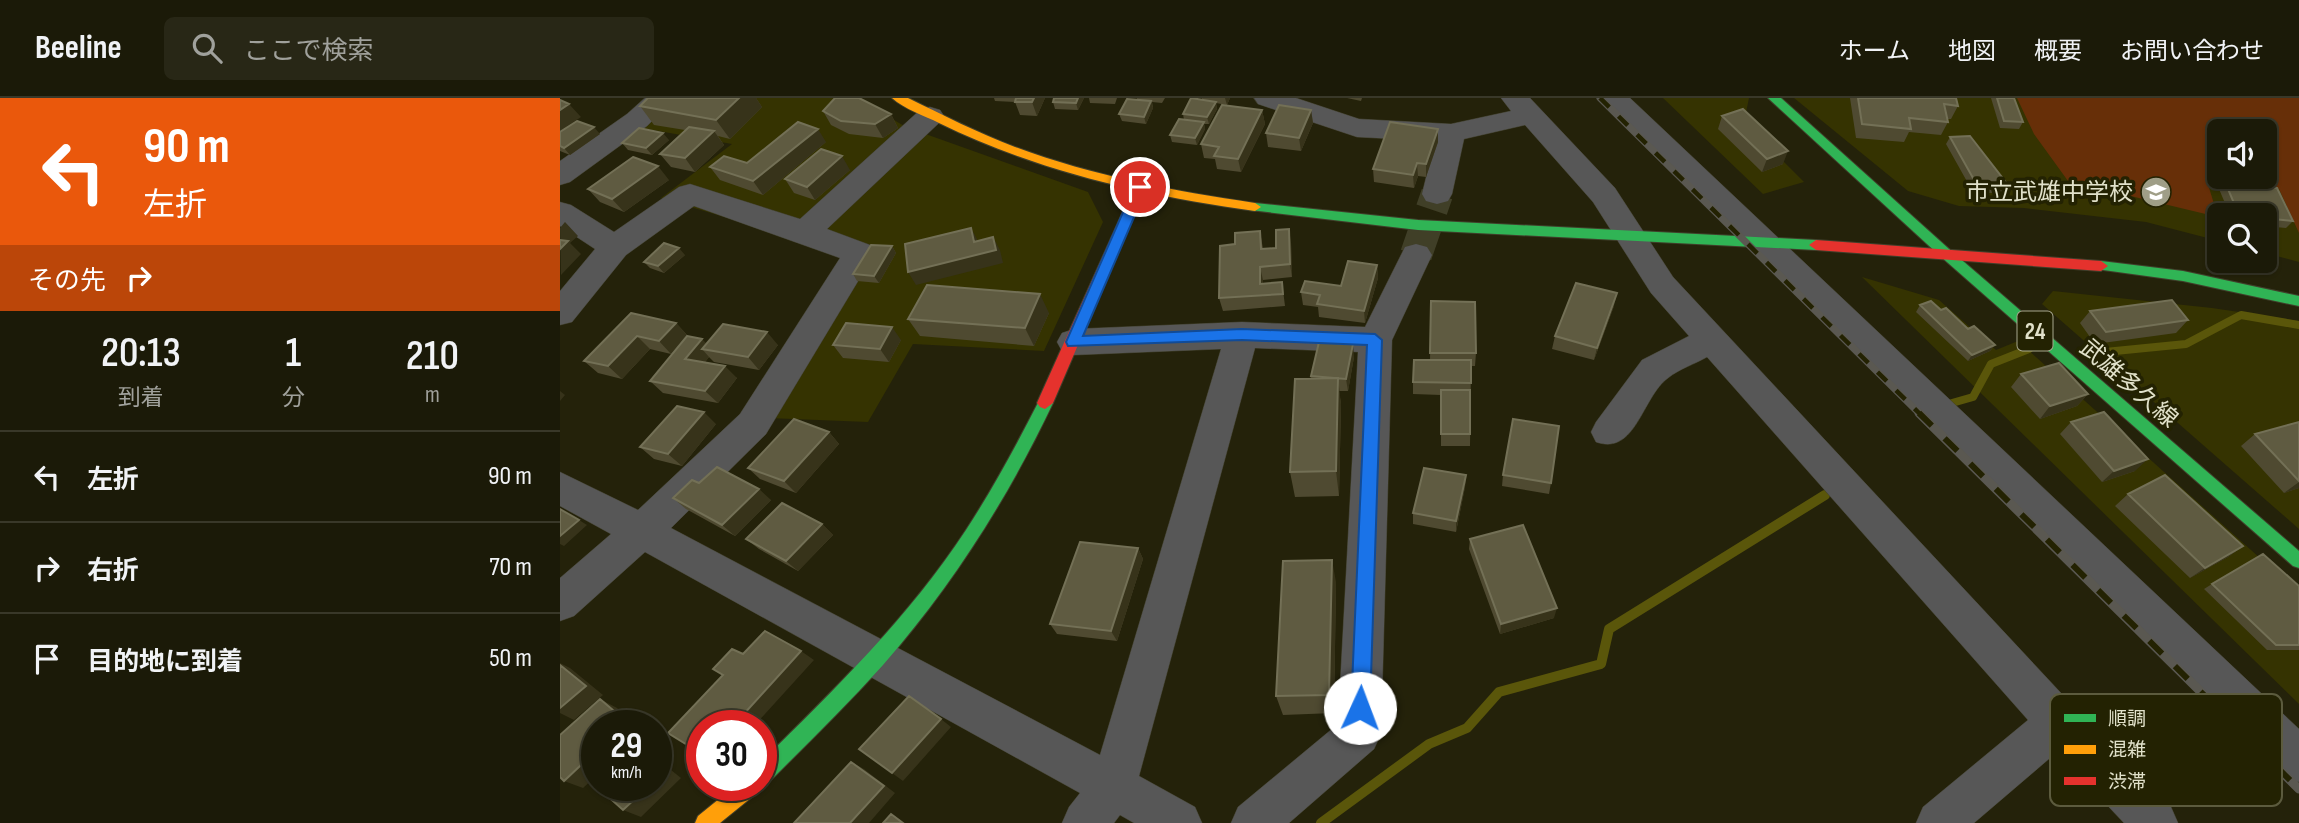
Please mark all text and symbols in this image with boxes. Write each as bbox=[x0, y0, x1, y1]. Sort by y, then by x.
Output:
search box bbox=[164, 17, 654, 80]
text: Beeline bbox=[35, 28, 122, 68]
icon: search bbox=[188, 29, 226, 67]
text: ここで検索 bbox=[244, 36, 374, 67]
text: ホーム bbox=[1839, 37, 1910, 66]
text: 地図 bbox=[1948, 37, 1996, 66]
text: 概要 bbox=[2034, 37, 2082, 66]
text: お問い合わせ bbox=[2120, 37, 2264, 66]
text: 90 m bbox=[143, 118, 230, 177]
map controls bbox=[2207, 119, 2277, 273]
button: sound bbox=[2207, 119, 2277, 189]
icon: left bbox=[28, 126, 119, 217]
pin bbox=[1110, 157, 1170, 217]
icon: arrive bbox=[1121, 168, 1159, 206]
school or university icon: 市立武雄中学校 bbox=[2139, 175, 2173, 209]
place label: 市立武雄中学校 bbox=[1965, 178, 2133, 207]
text: 左折 bbox=[143, 186, 207, 225]
button: search bbox=[2207, 203, 2277, 273]
icon: right bbox=[120, 259, 158, 297]
text: その先 bbox=[28, 266, 106, 297]
road number: 24 bbox=[2018, 312, 2052, 350]
text: 20:13 bbox=[101, 328, 181, 379]
text: 1 bbox=[285, 328, 301, 379]
text: 210 bbox=[406, 331, 459, 382]
street label: 武雄多久線 bbox=[2074, 333, 2183, 434]
text: m bbox=[425, 381, 440, 409]
text: 到着 bbox=[118, 384, 164, 412]
text: 分 bbox=[282, 384, 305, 412]
icon: left bbox=[28, 458, 66, 496]
text: 90 m bbox=[488, 461, 532, 492]
text: 左折 bbox=[87, 465, 139, 496]
icon: right bbox=[28, 549, 66, 587]
text: 70 m bbox=[489, 552, 532, 583]
text: 右折 bbox=[87, 556, 139, 587]
icon: arrive bbox=[28, 640, 66, 678]
text: 50 m bbox=[489, 643, 532, 674]
text: 目的地に到着 bbox=[87, 647, 243, 678]
position arrow bbox=[1323, 671, 1397, 745]
legend bbox=[2050, 694, 2282, 806]
text: 順調 bbox=[2108, 708, 2146, 731]
speed limit sign: 30 bbox=[686, 710, 777, 801]
text: 29 bbox=[611, 725, 642, 768]
text: 混雑 bbox=[2108, 739, 2146, 762]
text: km/h bbox=[611, 762, 642, 783]
text: 渋滞 bbox=[2108, 771, 2146, 794]

